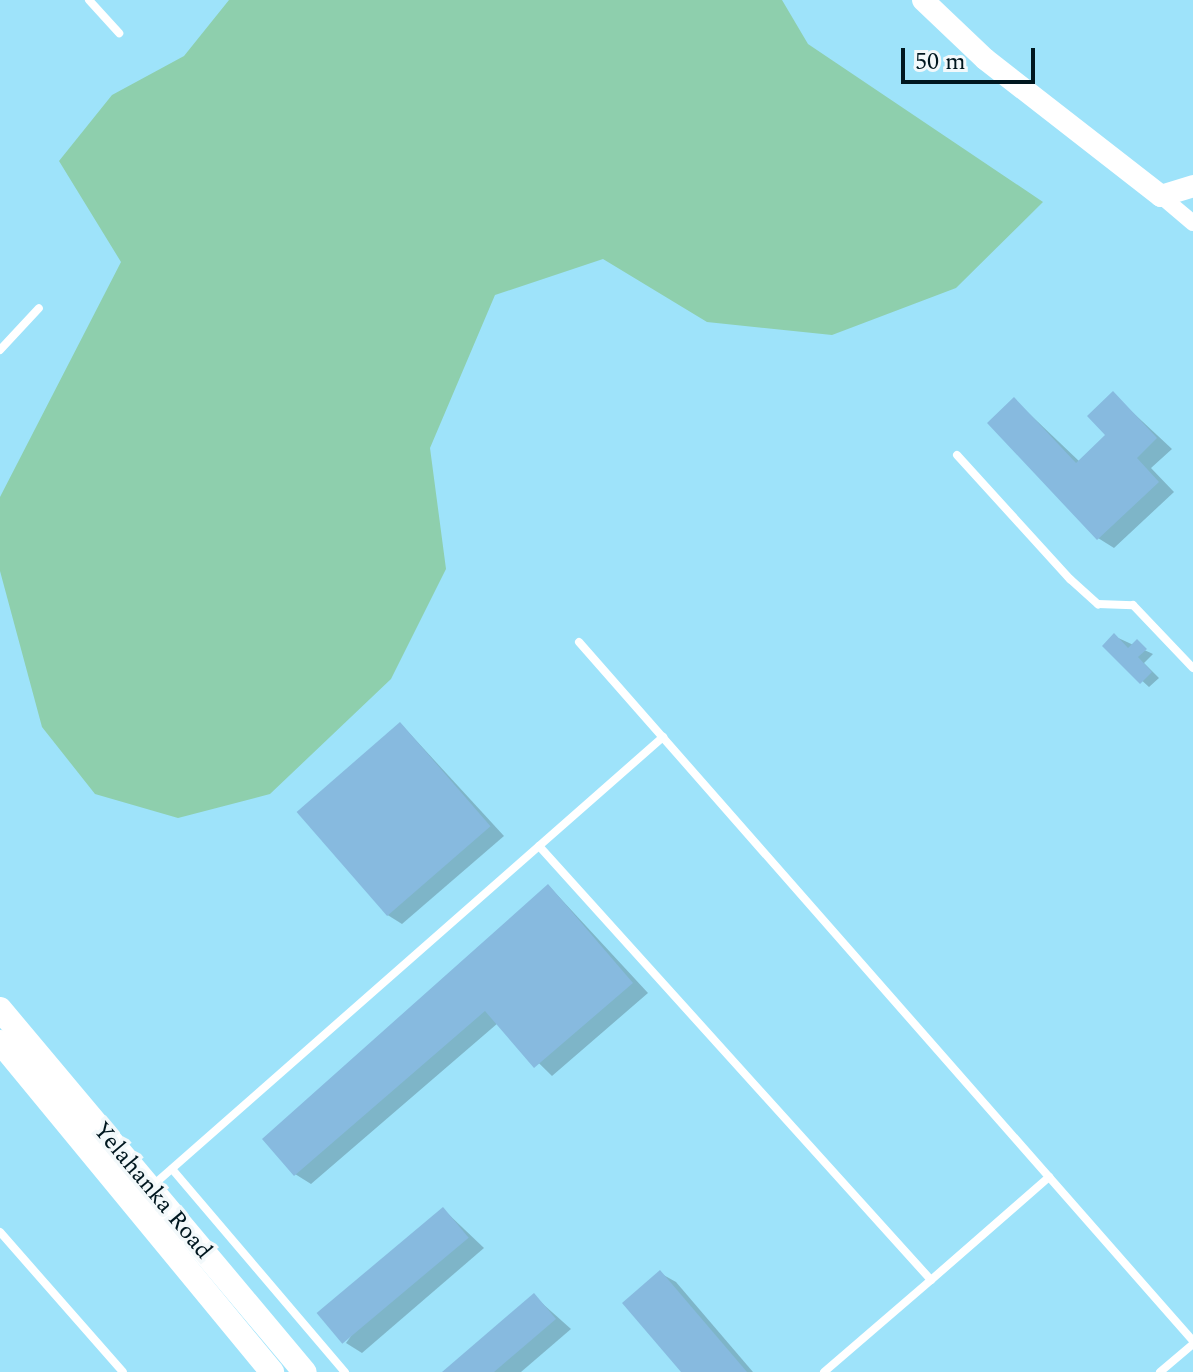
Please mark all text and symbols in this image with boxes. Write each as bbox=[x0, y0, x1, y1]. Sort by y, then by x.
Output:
scale bar bbox=[905, 32, 1039, 82]
text: 50 m bbox=[915, 44, 966, 80]
street label: Yelahanka Road bbox=[86, 1117, 218, 1265]

